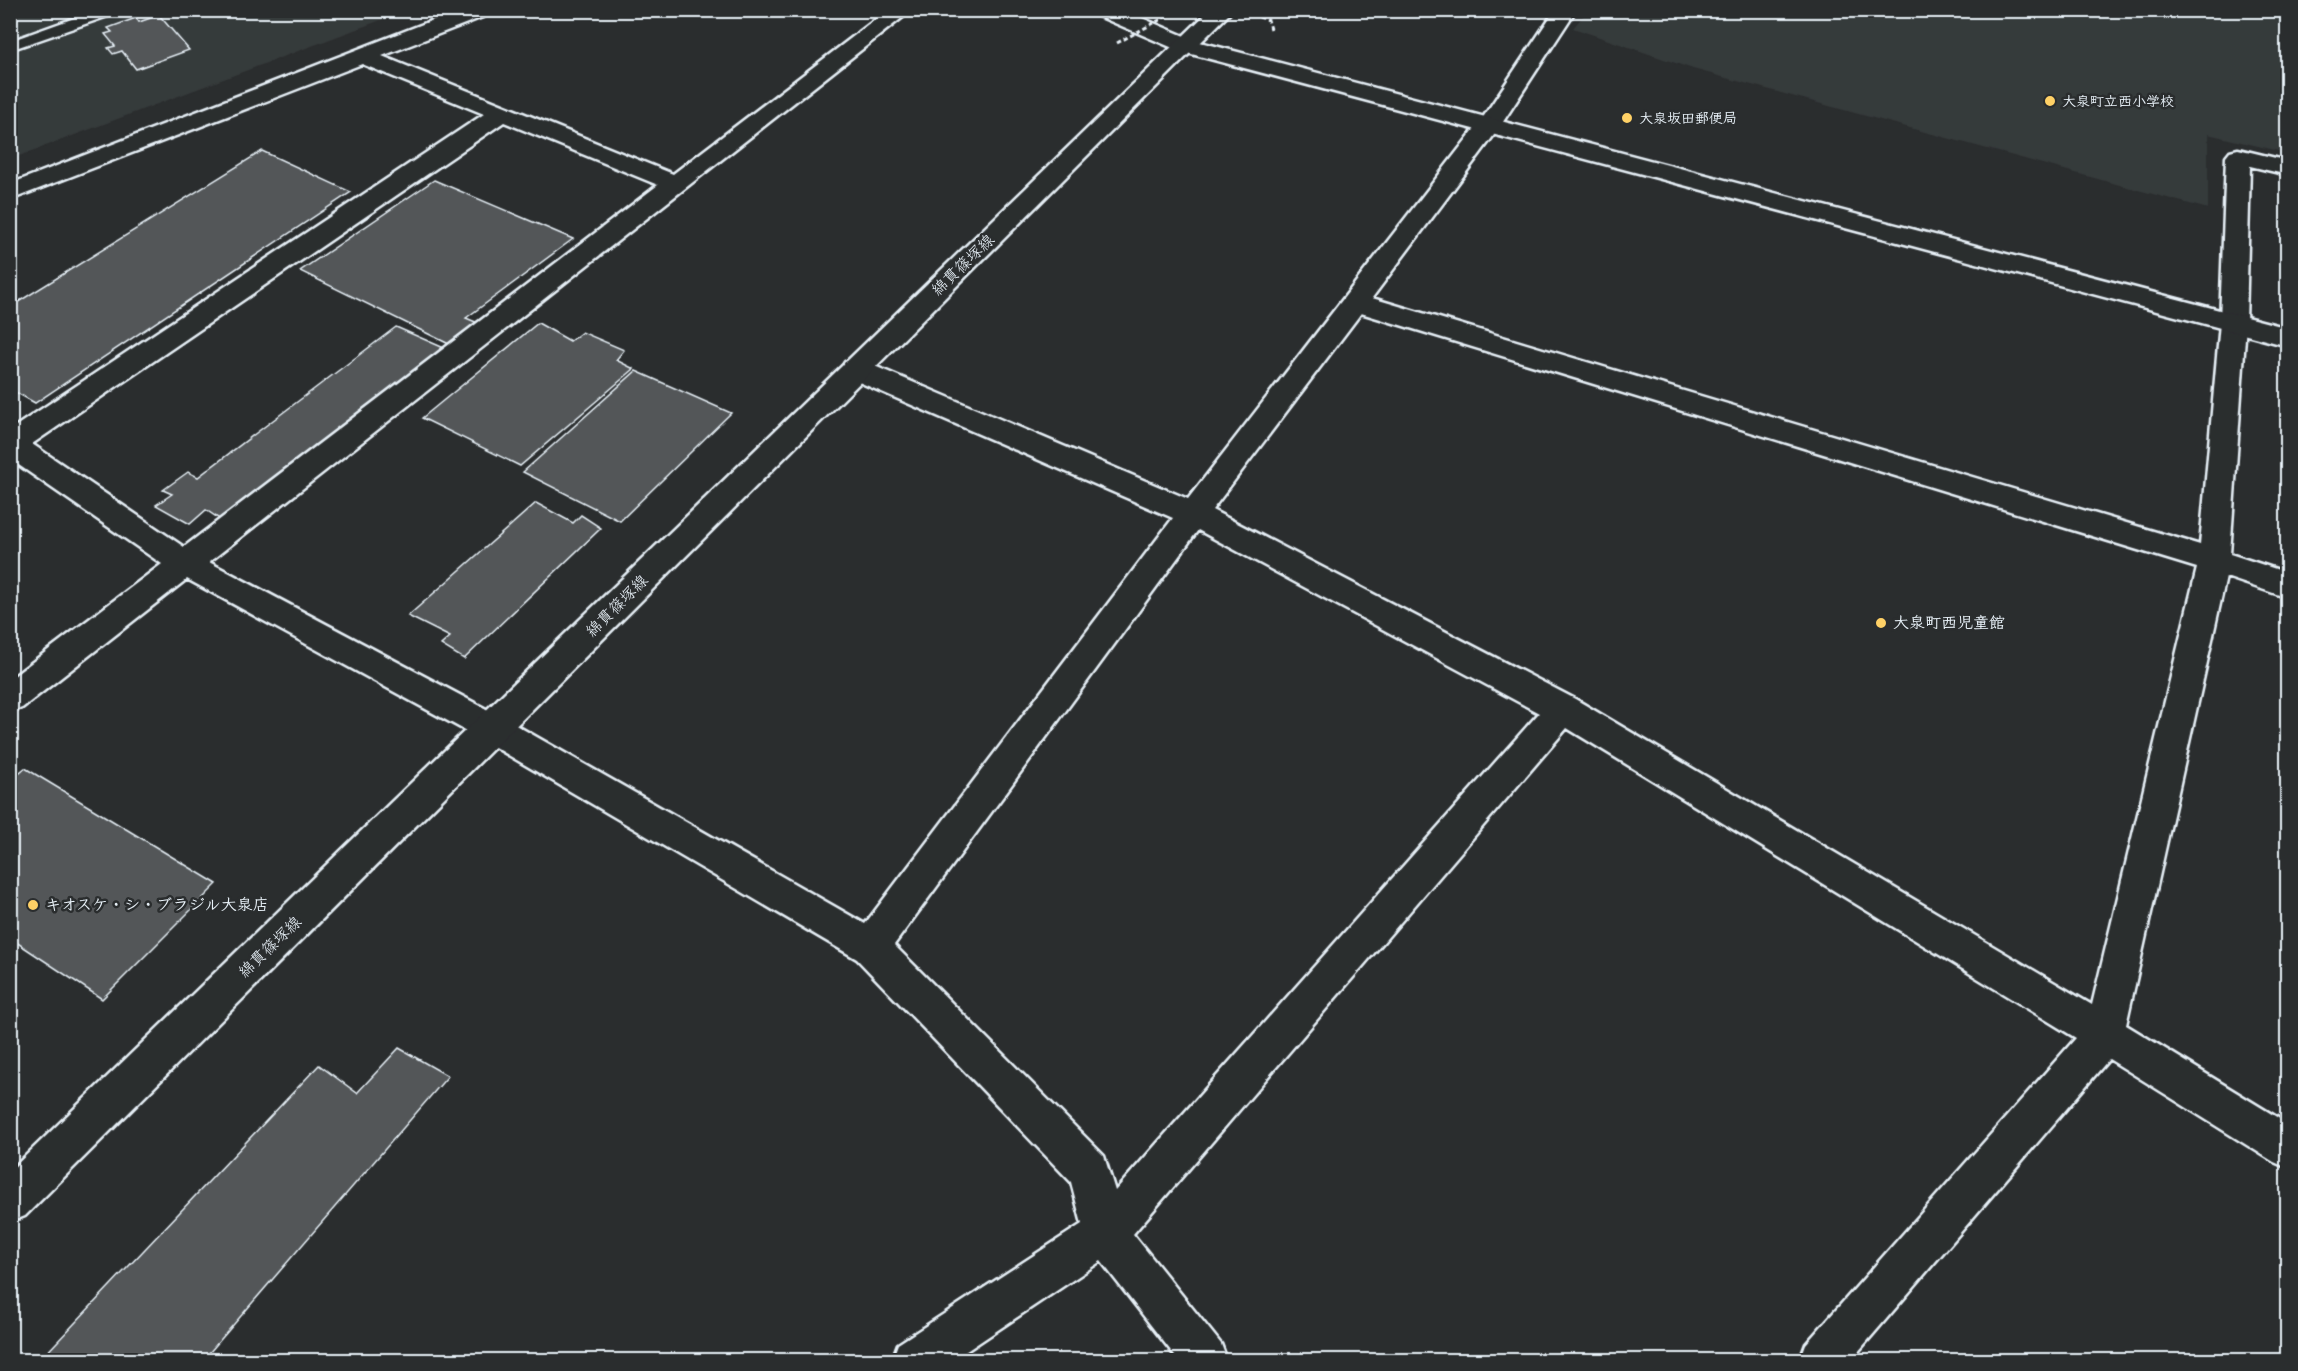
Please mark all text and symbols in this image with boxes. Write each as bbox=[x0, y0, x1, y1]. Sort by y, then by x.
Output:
place label: 大泉町立西小学校 bbox=[2062, 93, 2174, 110]
marker: 大泉町立西小学校 bbox=[2043, 94, 2057, 108]
place label: 大泉坂田郵便局 bbox=[1639, 110, 1737, 127]
marker: 大泉坂田郵便局 bbox=[1620, 111, 1634, 125]
street label: 綿貫篠塚線 bbox=[927, 230, 999, 300]
street label: 綿貫篠塚線 bbox=[582, 571, 652, 641]
place label: 大泉町西児童館 bbox=[1893, 613, 2005, 633]
marker: 大泉町西児童館 bbox=[1874, 616, 1888, 630]
place label: キオスケ・シ・ブラジル大泉店 bbox=[45, 895, 269, 915]
marker: キオスケ・シ・ブラジル大泉店 bbox=[26, 898, 40, 912]
street label: 綿貫篠塚線 bbox=[234, 912, 306, 982]

